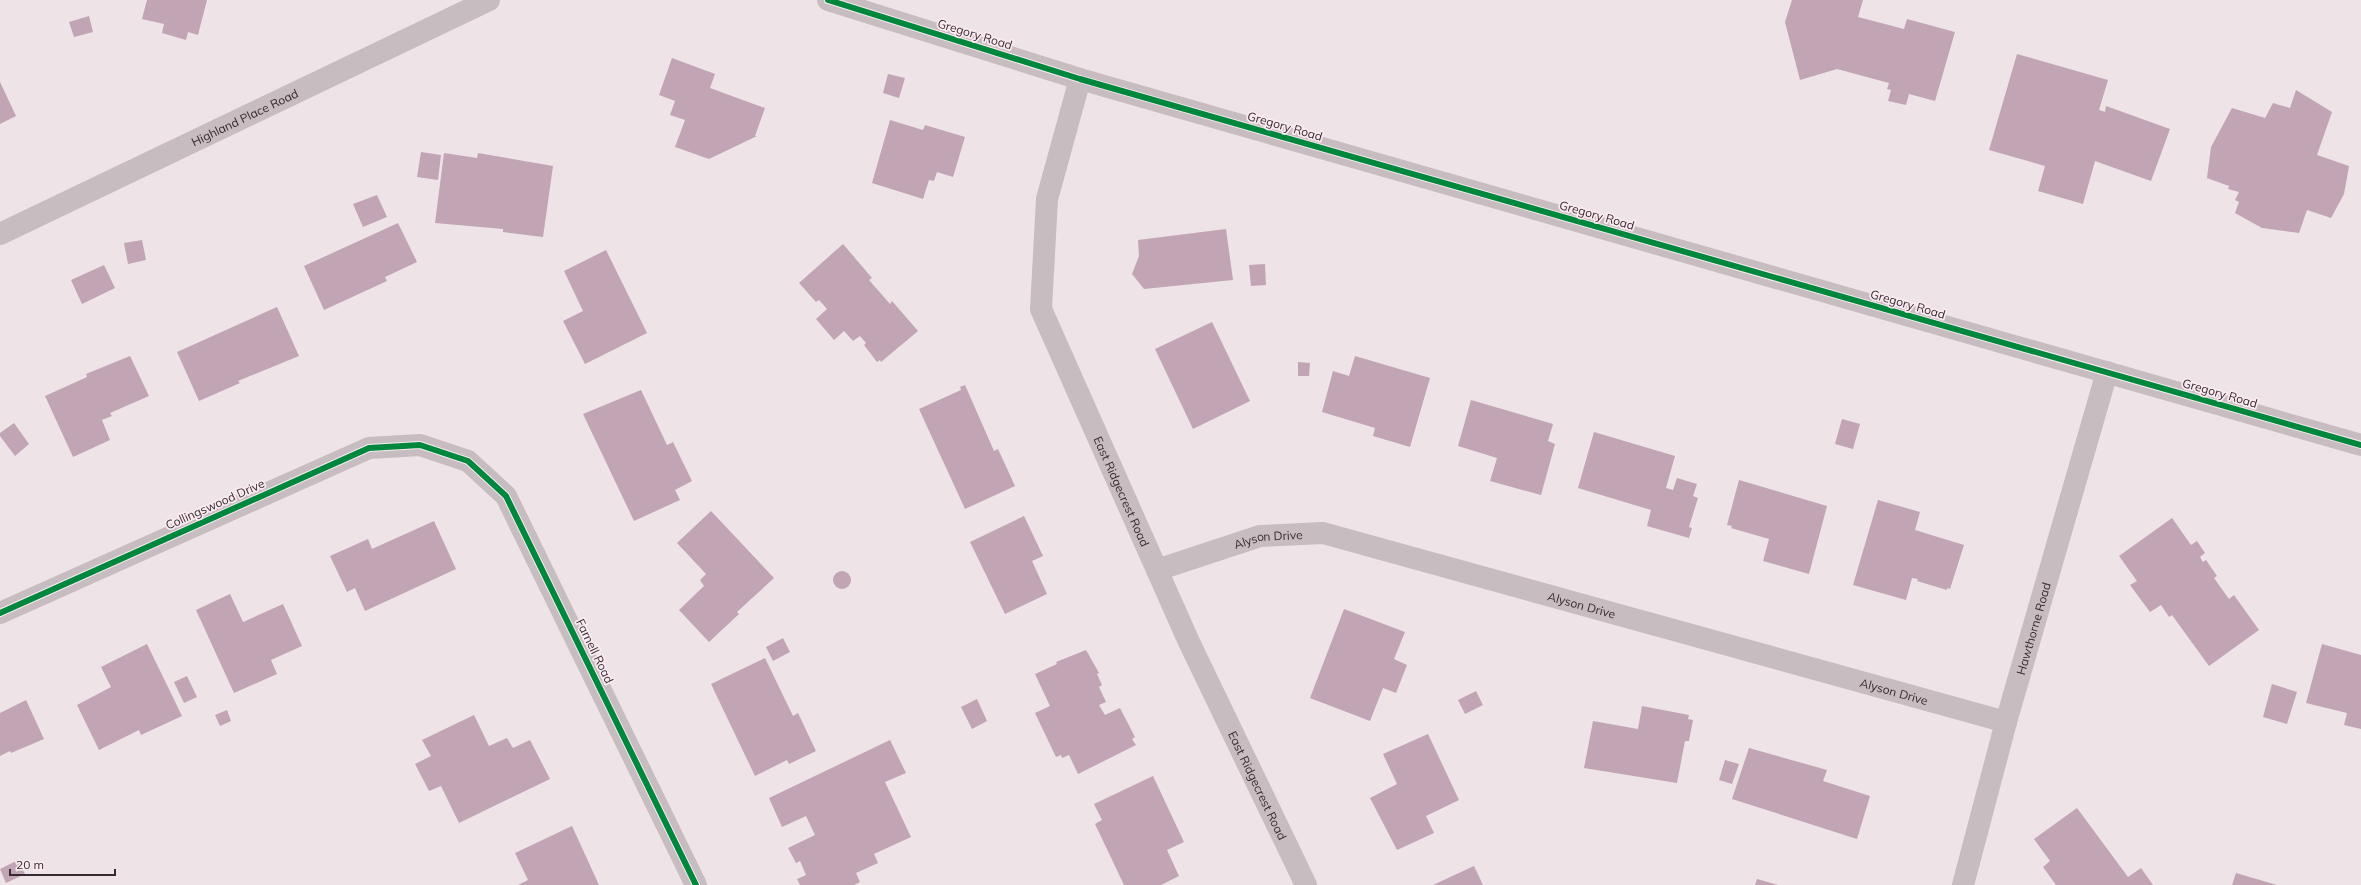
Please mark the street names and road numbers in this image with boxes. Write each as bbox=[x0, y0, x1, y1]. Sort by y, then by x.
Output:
street label: Gregory Road bbox=[936, 16, 1014, 52]
street label: Highland Place Road bbox=[189, 85, 300, 149]
street label: Gregory Road bbox=[1246, 108, 1324, 144]
street label: Gregory Road bbox=[1558, 197, 1636, 233]
street label: Gregory Road bbox=[1869, 286, 1947, 322]
street label: Gregory Road bbox=[2181, 375, 2259, 411]
street label: East Ridgecrest Road bbox=[1091, 434, 1153, 549]
street label: Collingswood Drive bbox=[163, 475, 267, 533]
street label: Alyson Drive bbox=[1232, 526, 1303, 552]
street label: Hawthorne Road bbox=[2013, 580, 2053, 676]
street label: Alyson Drive bbox=[1546, 588, 1617, 621]
street label: Farnell Road bbox=[573, 616, 617, 686]
street label: Alyson Drive bbox=[1858, 674, 1930, 708]
street label: East Ridgecrest Road bbox=[1225, 728, 1291, 842]

